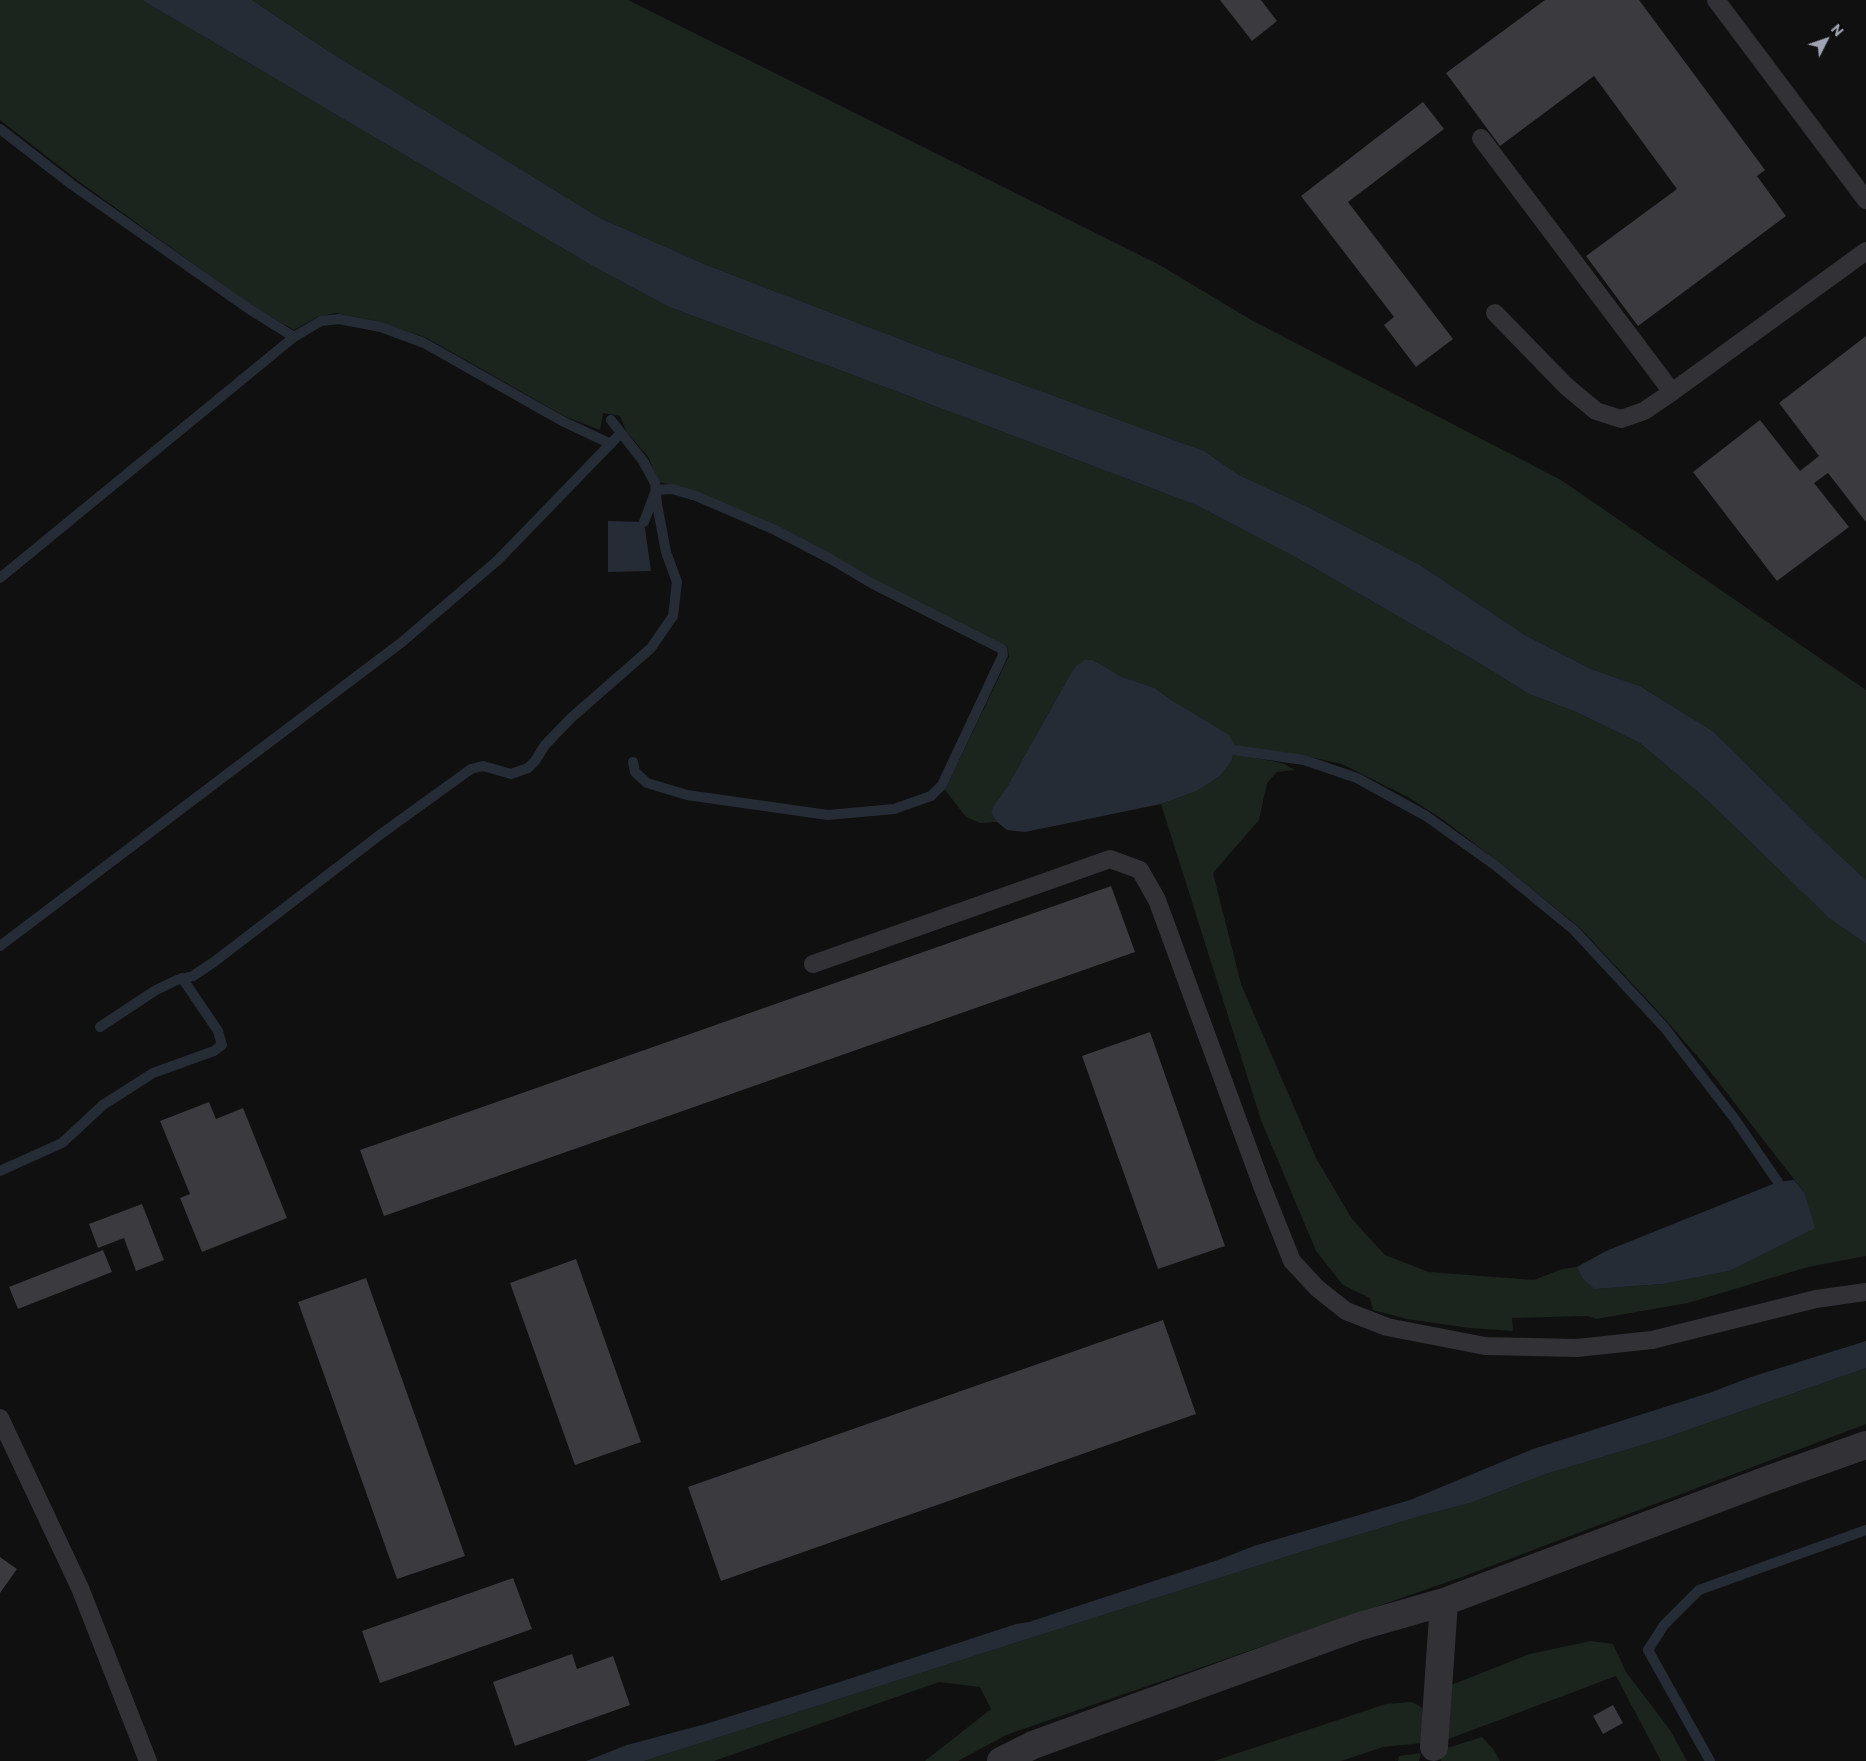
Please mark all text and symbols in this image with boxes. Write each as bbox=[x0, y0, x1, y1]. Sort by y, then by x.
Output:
north arrow bbox=[1801, 15, 1851, 65]
text: N bbox=[1828, 20, 1848, 39]

